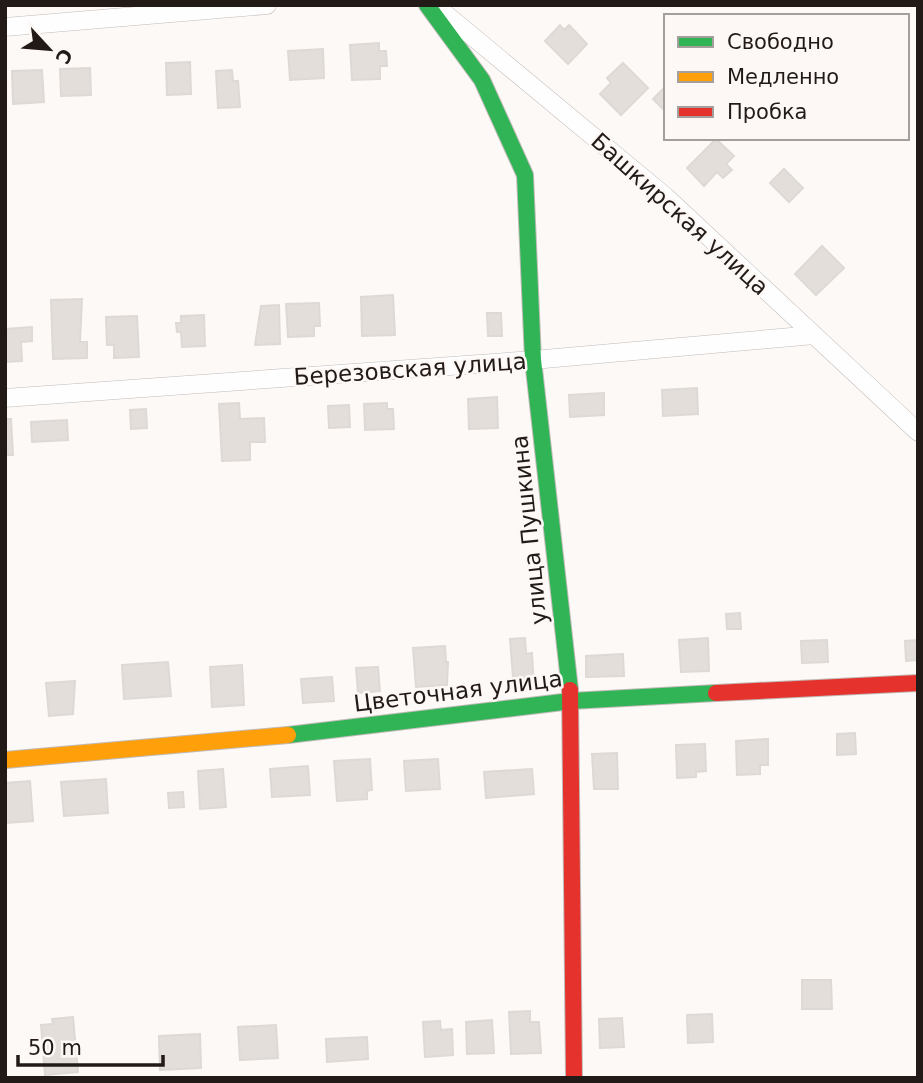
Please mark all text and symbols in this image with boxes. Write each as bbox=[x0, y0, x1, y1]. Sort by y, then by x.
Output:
north arrow bbox=[14, 14, 84, 84]
legend bbox=[664, 14, 909, 140]
text: Свободно bbox=[727, 30, 834, 54]
text: С bbox=[51, 45, 77, 68]
text: Медленно bbox=[727, 65, 839, 89]
text: Пробка bbox=[727, 100, 807, 124]
street label: Башкирская улица bbox=[586, 128, 774, 300]
street label: Березовская улица bbox=[293, 348, 527, 390]
street label: улица Пушкина bbox=[506, 434, 552, 626]
street label: Цветочная улица bbox=[352, 665, 564, 717]
scale bar bbox=[18, 1024, 163, 1068]
text: 50 m bbox=[28, 1036, 82, 1060]

